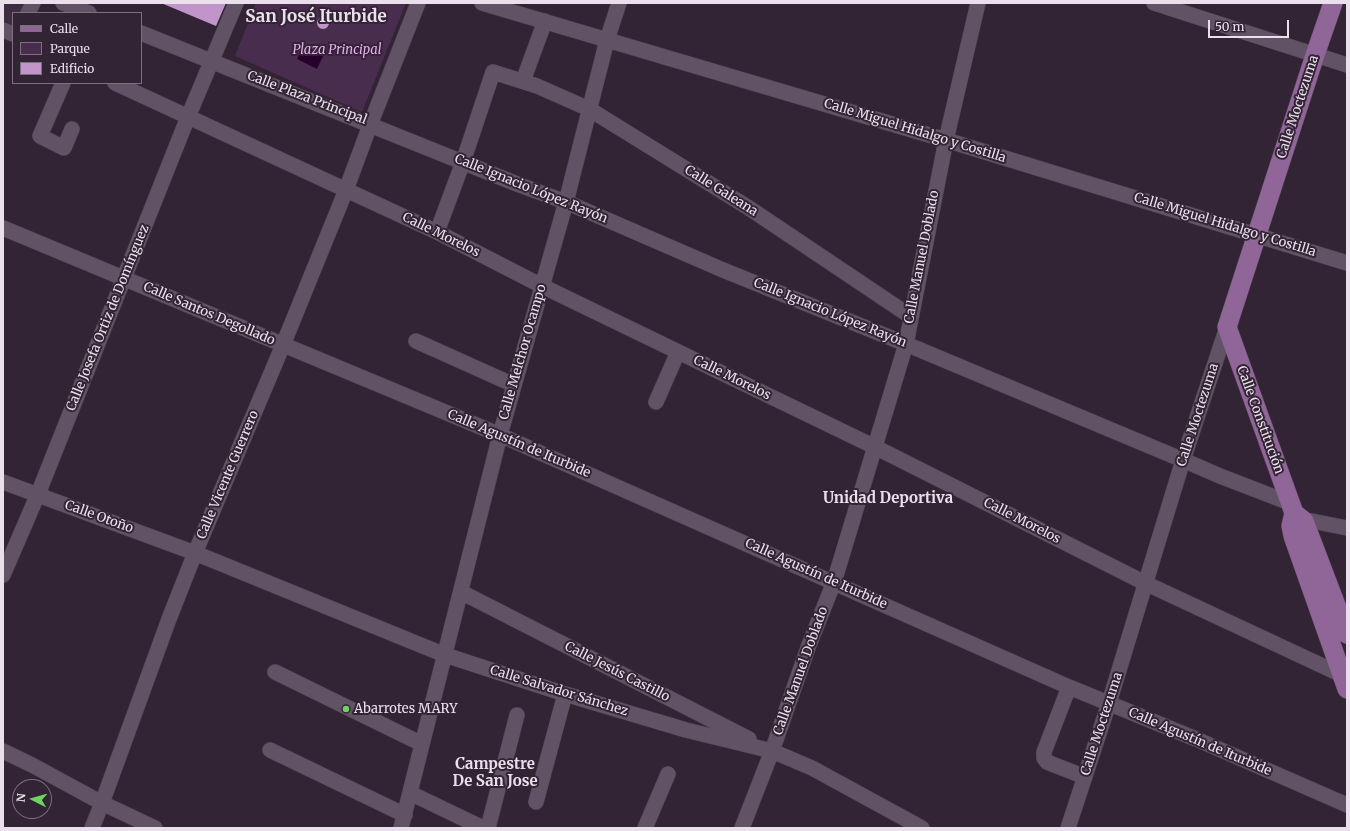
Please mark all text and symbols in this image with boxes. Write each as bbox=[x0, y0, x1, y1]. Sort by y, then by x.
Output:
district label: San José Iturbide bbox=[245, 7, 387, 27]
legend bbox=[12, 12, 142, 84]
scale bar bbox=[1210, 12, 1291, 38]
text: 50 m bbox=[1215, 19, 1244, 34]
text: Calle bbox=[50, 21, 78, 36]
text: Parque bbox=[50, 41, 90, 56]
park label: Plaza Principal bbox=[292, 42, 382, 58]
street label: Calle Moctezuma bbox=[1274, 53, 1322, 161]
text: Edificio bbox=[50, 61, 94, 76]
street label: Calle Plaza Principal bbox=[245, 68, 369, 128]
street label: Calle Miguel Hidalgo y Costilla bbox=[822, 96, 1008, 166]
street label: Calle Ignacio López Rayón bbox=[452, 151, 610, 227]
street label: Calle Galeana bbox=[682, 162, 760, 220]
street label: Calle Manuel Doblado bbox=[901, 189, 943, 325]
street label: Calle Miguel Hidalgo y Costilla bbox=[1132, 190, 1318, 260]
street label: Calle Morelos bbox=[400, 210, 482, 260]
street label: Calle Josefa Ortiz de Domínguez bbox=[63, 223, 153, 413]
street label: Calle Ignacio López Rayón bbox=[751, 275, 909, 351]
street label: Calle Santos Degollado bbox=[141, 279, 277, 349]
street label: Calle Melchor Ocampo bbox=[496, 282, 550, 422]
street label: Calle Morelos bbox=[691, 353, 773, 403]
street label: Calle Moctezuma bbox=[1174, 361, 1222, 469]
street label: Calle Constitución bbox=[1233, 364, 1287, 476]
street label: Calle Agustín de Iturbide bbox=[445, 407, 593, 481]
street label: Calle Vicente Guerrero bbox=[194, 408, 262, 542]
district label: Unidad Deportiva bbox=[823, 490, 953, 508]
street label: Calle Morelos bbox=[981, 495, 1063, 547]
street label: Calle Otoño bbox=[63, 497, 135, 537]
street label: Calle Agustín de Iturbide bbox=[743, 536, 889, 612]
street label: Calle Manuel Doblado bbox=[770, 605, 832, 737]
street label: Calle Jesús Castillo bbox=[562, 639, 672, 705]
street label: Calle Salvador Sánchez bbox=[488, 663, 630, 719]
street label: Calle Moctezuma bbox=[1078, 670, 1126, 778]
place label: Abarrotes MARY bbox=[354, 701, 458, 717]
marker: Abarrotes MARY bbox=[341, 704, 351, 714]
street label: Calle Agustín de Iturbide bbox=[1126, 705, 1274, 779]
district label: Campestre De San Jose bbox=[452, 756, 538, 791]
north arrow bbox=[12, 779, 52, 819]
text: N bbox=[14, 793, 28, 803]

